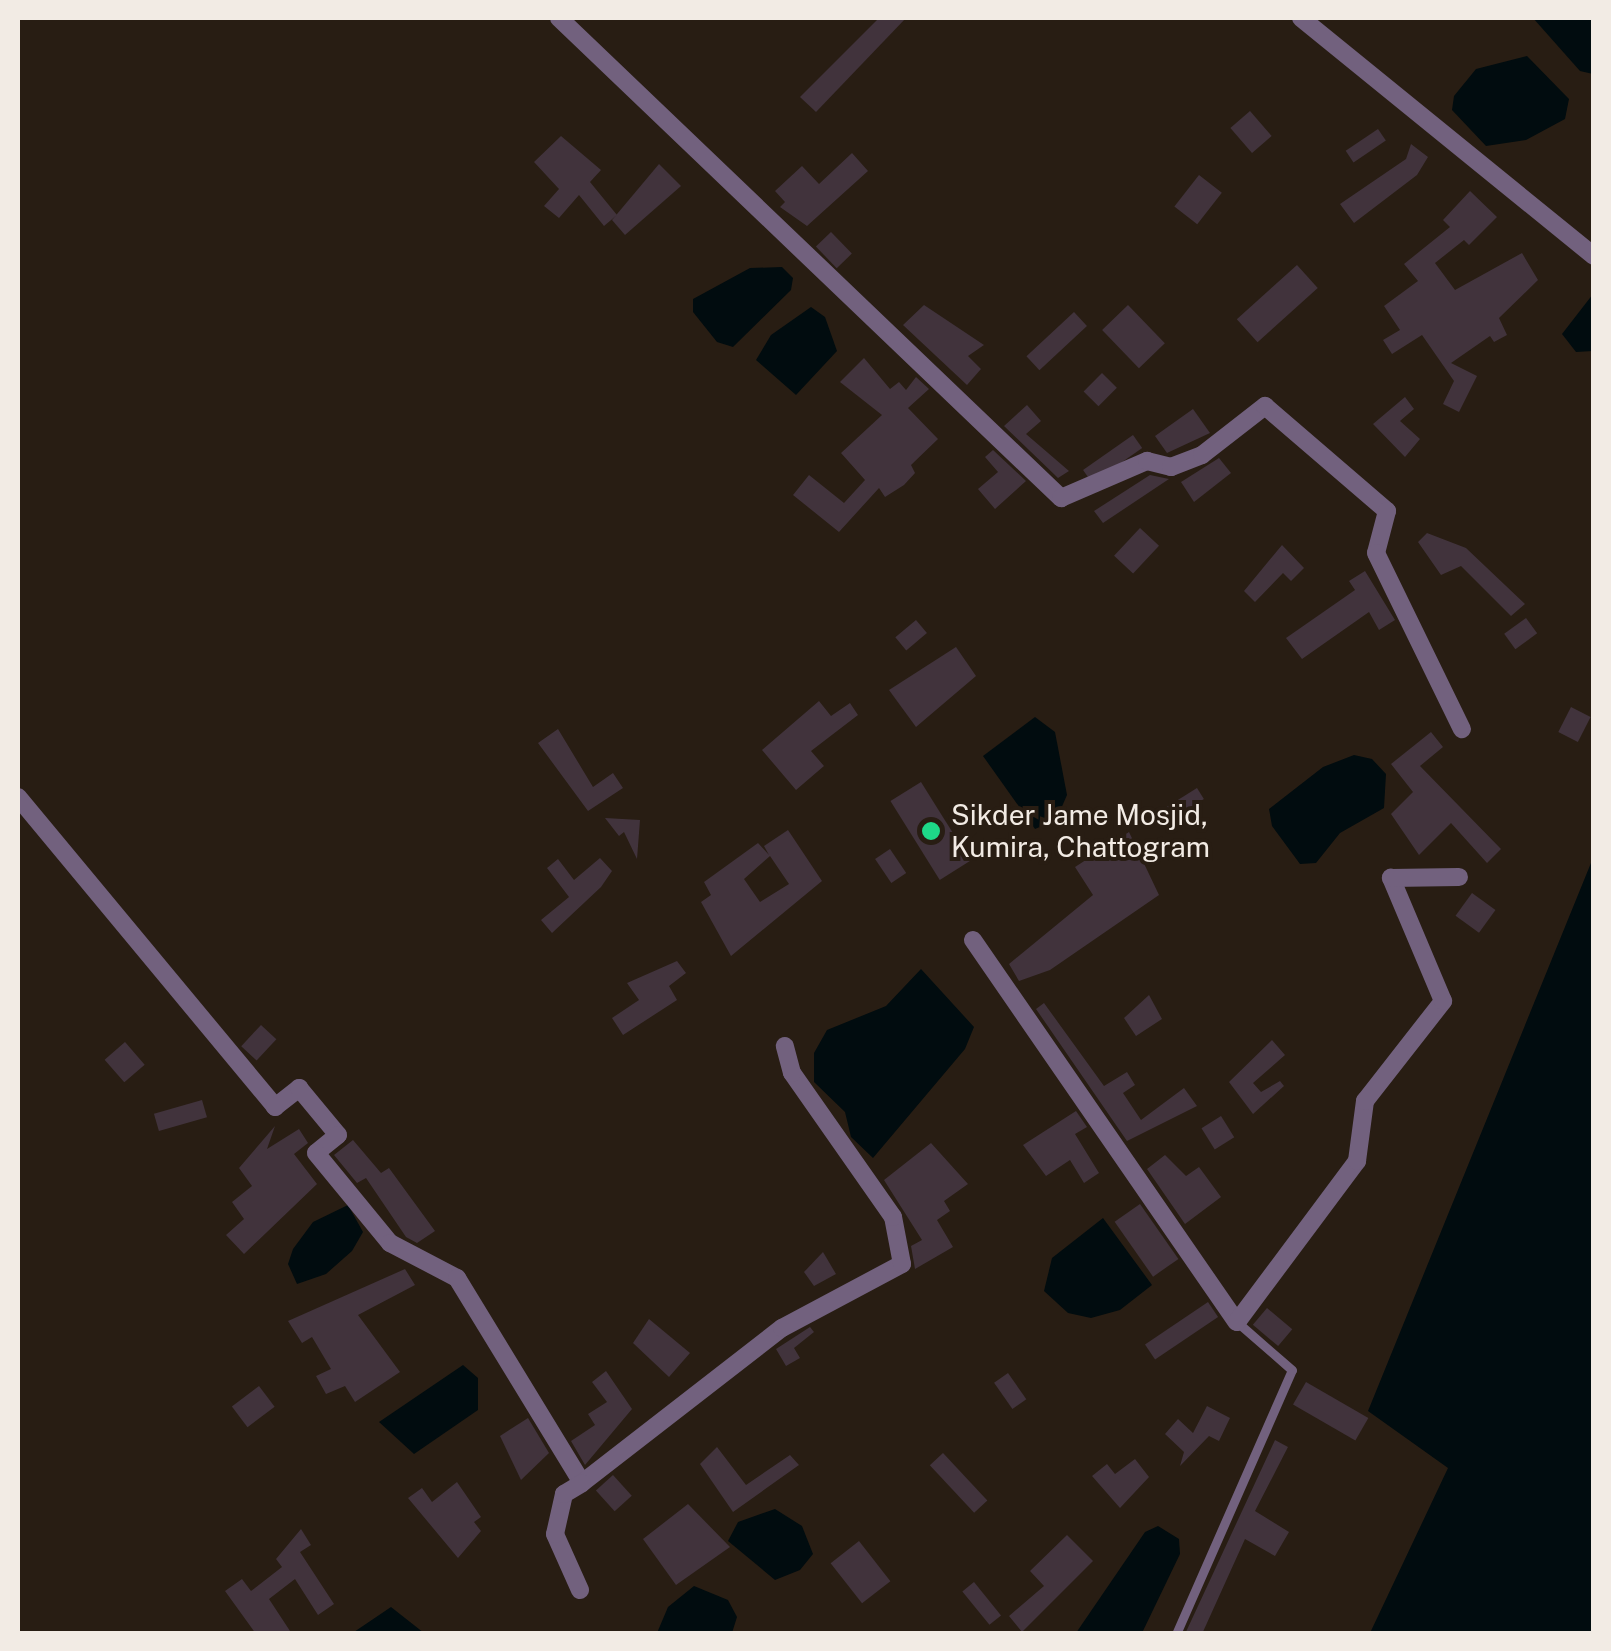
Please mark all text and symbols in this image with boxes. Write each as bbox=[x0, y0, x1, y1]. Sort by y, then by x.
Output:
place label: Sikder Jame Mosjid, Kumira, Chattogram bbox=[951, 798, 1210, 864]
marker: Sikder Jame Mosjid, Kumira, Chattogram bbox=[920, 820, 942, 842]

